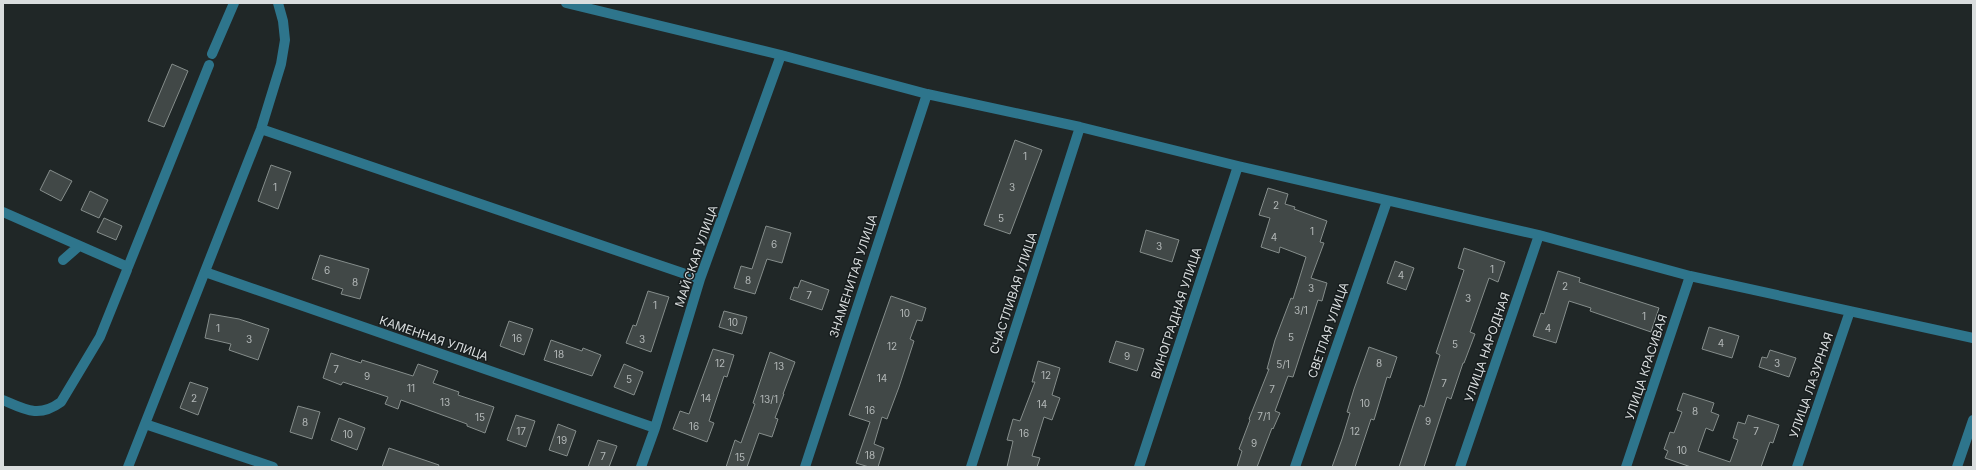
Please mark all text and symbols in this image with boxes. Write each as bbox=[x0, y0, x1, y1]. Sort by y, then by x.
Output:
house number: 1 bbox=[1023, 150, 1027, 162]
house number: 1 bbox=[273, 181, 277, 193]
house number: 3 bbox=[1009, 181, 1015, 193]
house number: 2 bbox=[1273, 199, 1279, 211]
street label: МАЙСКАЯ УЛИЦА bbox=[672, 203, 720, 309]
street label: ЗНАМЕНИТАЯ УЛИЦА bbox=[826, 212, 880, 340]
house number: 5 bbox=[998, 212, 1004, 224]
house number: 1 bbox=[1310, 225, 1314, 237]
street label: СЧАСТЛИВАЯ УЛИЦА bbox=[986, 230, 1040, 356]
house number: 4 bbox=[1271, 231, 1277, 243]
house number: 6 bbox=[771, 238, 777, 250]
house number: 3 bbox=[1156, 240, 1162, 252]
street label: ВИНОГРАДНАЯ УЛИЦА bbox=[1148, 245, 1204, 381]
house number: 1 bbox=[1490, 263, 1494, 275]
house number: 6 bbox=[324, 264, 330, 276]
house number: 4 bbox=[1398, 269, 1404, 281]
house number: 8 bbox=[745, 274, 751, 286]
house number: 8 bbox=[352, 276, 358, 288]
street label: СВЕТЛАЯ УЛИЦА bbox=[1305, 280, 1351, 380]
house number: 2 bbox=[1562, 280, 1568, 292]
house number: 3 bbox=[1308, 282, 1314, 294]
house number: 7 bbox=[806, 289, 812, 301]
street label: УЛИЦА НАРОДНАЯ bbox=[1461, 290, 1513, 404]
house number: 3 bbox=[1465, 292, 1471, 304]
house number: 1 bbox=[653, 299, 657, 311]
house number: 3/1 bbox=[1294, 304, 1308, 316]
house number: 10 bbox=[900, 307, 910, 319]
house number: 1 bbox=[1642, 310, 1646, 322]
street label: КАМЕННАЯ УЛИЦА bbox=[378, 312, 490, 364]
street label: УЛИЦА КРАСИВАЯ bbox=[1622, 312, 1670, 422]
house number: 10 bbox=[728, 316, 738, 328]
house number: 1 bbox=[216, 322, 220, 334]
house number: 4 bbox=[1545, 322, 1551, 334]
street label: УЛИЦА ЛАЗУРНАЯ bbox=[1786, 330, 1836, 440]
house number: 5 bbox=[1288, 331, 1294, 343]
house number: 16 bbox=[512, 332, 522, 344]
house number: 3 bbox=[246, 333, 252, 345]
house number: 3 bbox=[639, 333, 645, 345]
house number: 4 bbox=[1718, 337, 1724, 349]
house number: 5 bbox=[1452, 338, 1458, 350]
house number: 12 bbox=[887, 340, 897, 352]
house number: 18 bbox=[554, 348, 564, 360]
house number: 9 bbox=[1124, 350, 1130, 362]
house number: 12 bbox=[715, 357, 725, 369]
house number: 8 bbox=[1376, 357, 1382, 369]
house number: 3 bbox=[1774, 357, 1780, 369]
house number: 5/1 bbox=[1276, 358, 1290, 370]
house number: 13 bbox=[774, 360, 784, 372]
house number: 7 bbox=[333, 363, 339, 375]
house number: 12 bbox=[1041, 369, 1051, 381]
house number: 9 bbox=[364, 370, 370, 382]
house number: 14 bbox=[877, 372, 887, 384]
house number: 5 bbox=[626, 373, 632, 385]
house number: 7 bbox=[1441, 377, 1447, 389]
house number: 11 bbox=[407, 382, 415, 394]
house number: 7 bbox=[1269, 383, 1275, 395]
house number: 2 bbox=[191, 392, 197, 404]
house number: 14 bbox=[701, 392, 711, 404]
house number: 13/1 bbox=[760, 393, 778, 405]
house number: 13 bbox=[440, 396, 450, 408]
house number: 10 bbox=[1360, 397, 1370, 409]
house number: 14 bbox=[1037, 398, 1047, 410]
house number: 16 bbox=[865, 404, 875, 416]
house number: 8 bbox=[1692, 405, 1698, 417]
house number: 7/1 bbox=[1257, 410, 1271, 422]
house number: 15 bbox=[475, 411, 485, 423]
house number: 9 bbox=[1425, 415, 1431, 427]
house number: 8 bbox=[302, 416, 308, 428]
house number: 16 bbox=[689, 420, 699, 432]
house number: 17 bbox=[516, 425, 526, 437]
house number: 12 bbox=[1350, 425, 1360, 437]
house number: 7 bbox=[1753, 425, 1759, 437]
house number: 16 bbox=[1019, 427, 1029, 439]
house number: 10 bbox=[343, 428, 353, 440]
house number: 19 bbox=[557, 434, 567, 446]
house number: 9 bbox=[1251, 437, 1257, 449]
house number: 10 bbox=[1677, 444, 1687, 456]
house number: 18 bbox=[865, 449, 875, 461]
house number: 7 bbox=[600, 450, 606, 462]
house number: 15 bbox=[735, 451, 745, 463]

